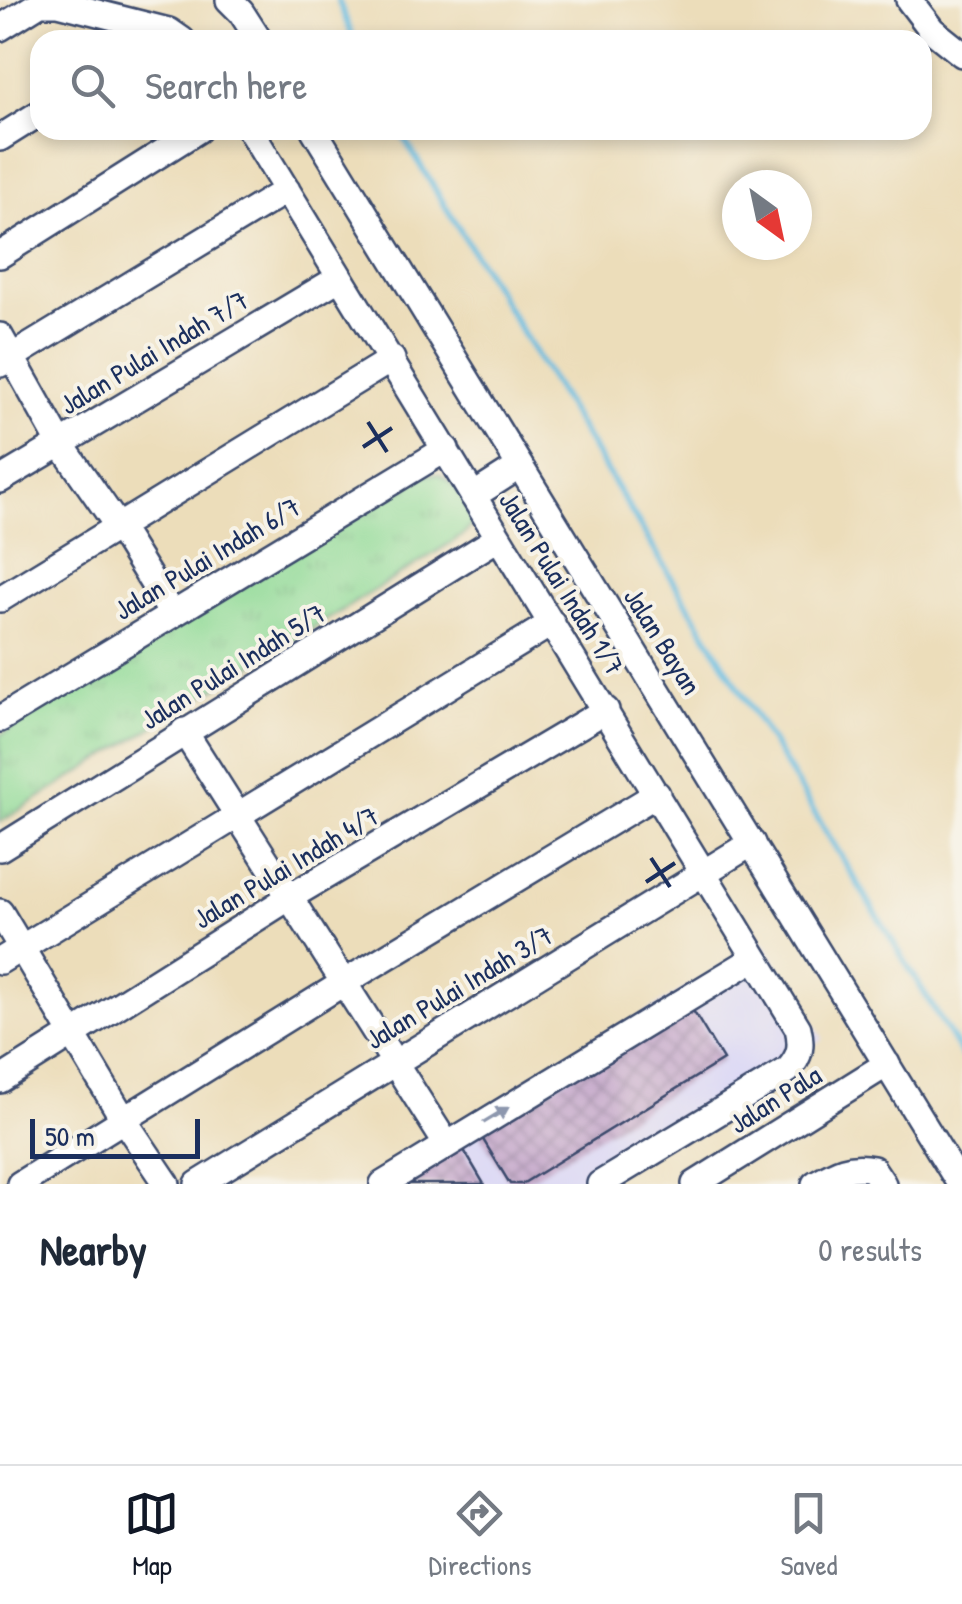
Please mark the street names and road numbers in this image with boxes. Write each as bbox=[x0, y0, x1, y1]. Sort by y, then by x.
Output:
street label: Jalan Pulai Indah 7/7 bbox=[53, 281, 255, 423]
street label: Jalan Pulai Indah 1/7 bbox=[490, 484, 634, 682]
street label: Jalan Pulai Indah 6/7 bbox=[107, 487, 307, 629]
street label: Jalan Bayan bbox=[615, 580, 711, 702]
street label: Jalan Pulai Indah 5/7 bbox=[133, 594, 333, 738]
street label: Jalan Pulai Indah 4/7 bbox=[186, 797, 386, 937]
street label: Jalan Pulai Indah 3/7 bbox=[358, 916, 560, 1058]
street label: Jalan Pala bbox=[722, 1056, 828, 1142]

